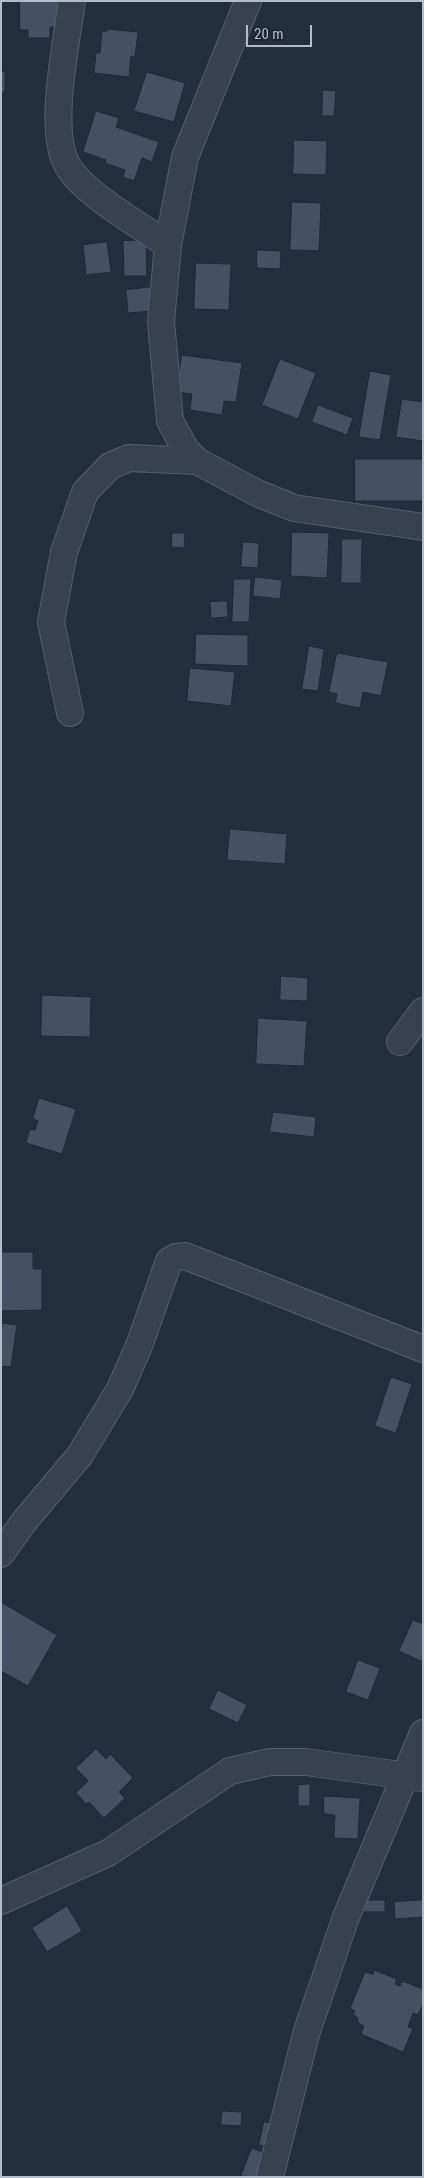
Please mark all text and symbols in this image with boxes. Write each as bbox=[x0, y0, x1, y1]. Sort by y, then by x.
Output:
scale bar bbox=[249, 15, 315, 47]
text: 20 m bbox=[254, 25, 284, 43]

